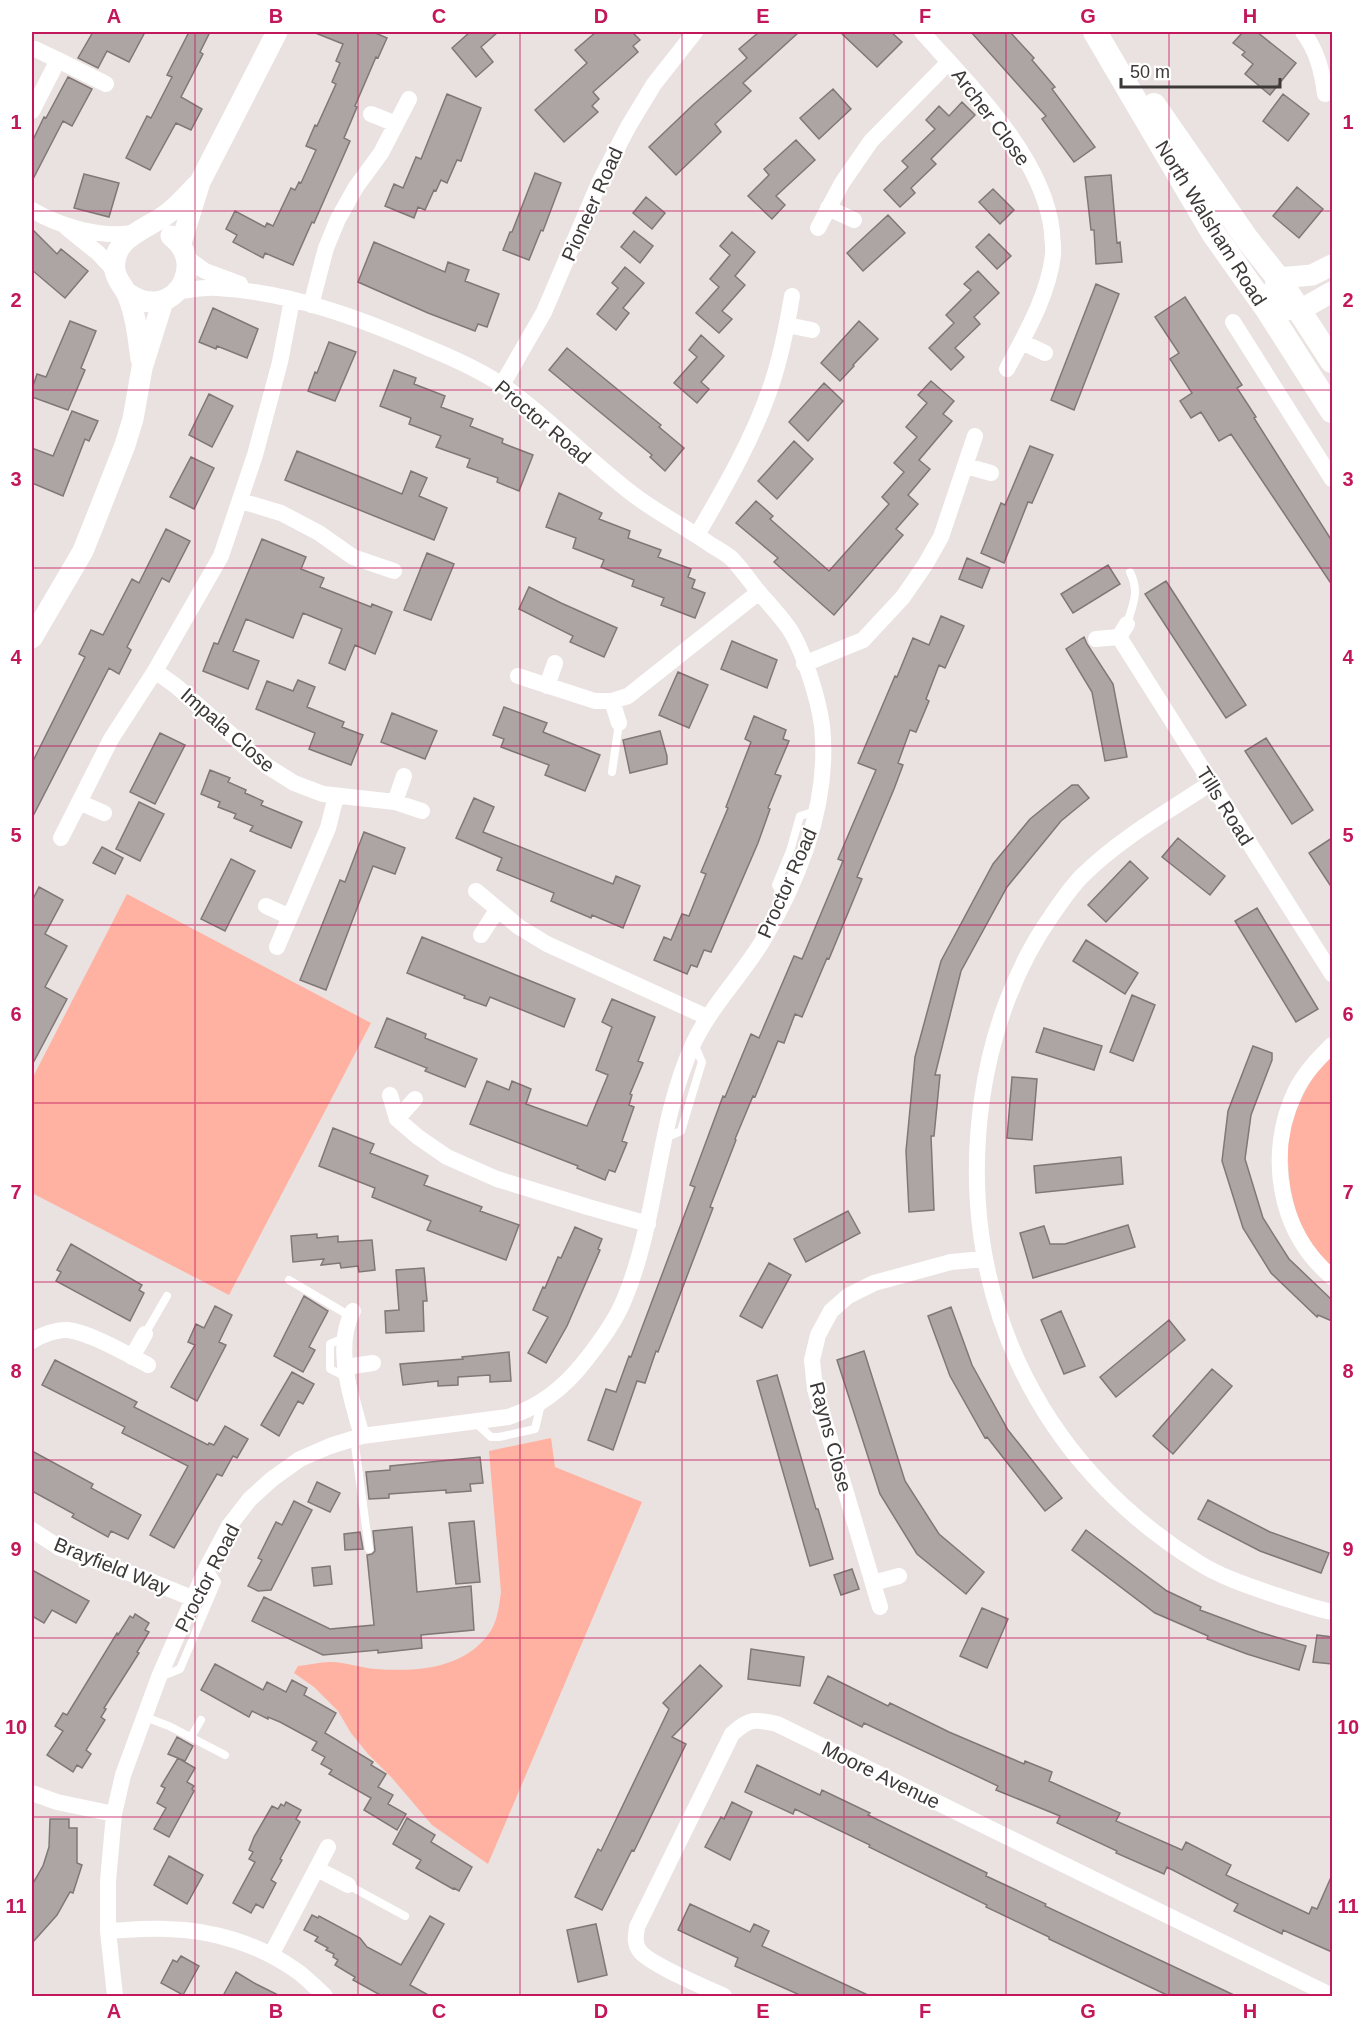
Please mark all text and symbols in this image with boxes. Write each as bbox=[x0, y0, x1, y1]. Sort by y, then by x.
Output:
text: A bbox=[107, 5, 121, 27]
text: B bbox=[269, 5, 283, 27]
text: C bbox=[432, 5, 446, 27]
text: D bbox=[594, 5, 608, 27]
text: E bbox=[756, 5, 770, 27]
text: F bbox=[919, 5, 931, 27]
text: G bbox=[1080, 5, 1096, 27]
text: H bbox=[1243, 5, 1257, 27]
scale bar bbox=[1121, 51, 1280, 89]
text: 50 m bbox=[1130, 62, 1170, 82]
street label: Archer Close bbox=[947, 64, 1035, 170]
text: 1 bbox=[10, 111, 22, 133]
text: 1 bbox=[1342, 111, 1354, 133]
street label: North Walsham Road bbox=[1151, 136, 1271, 310]
street label: Pioneer Road bbox=[557, 144, 627, 264]
text: 2 bbox=[10, 289, 22, 311]
text: 2 bbox=[1342, 289, 1354, 311]
street label: Proctor Road bbox=[491, 376, 595, 468]
text: 3 bbox=[10, 468, 22, 490]
text: 3 bbox=[1342, 468, 1354, 490]
text: 4 bbox=[10, 646, 22, 668]
text: 4 bbox=[1342, 646, 1354, 668]
street label: Impala Close bbox=[177, 683, 279, 777]
street label: Tills Road bbox=[1192, 763, 1258, 849]
text: 5 bbox=[10, 824, 22, 846]
text: 5 bbox=[1342, 824, 1354, 846]
street label: Proctor Road bbox=[753, 825, 821, 941]
text: 6 bbox=[10, 1003, 22, 1025]
text: 6 bbox=[1342, 1003, 1354, 1025]
text: 7 bbox=[10, 1181, 22, 1203]
text: 7 bbox=[1342, 1181, 1354, 1203]
text: 8 bbox=[10, 1360, 22, 1382]
text: 8 bbox=[1342, 1360, 1354, 1382]
street label: Rayns Close bbox=[806, 1379, 856, 1495]
street label: Proctor Road bbox=[170, 1521, 244, 1635]
street label: Brayfield Way bbox=[51, 1533, 173, 1599]
text: 9 bbox=[10, 1538, 22, 1560]
text: 9 bbox=[1342, 1538, 1354, 1560]
text: 10 bbox=[5, 1716, 27, 1738]
text: 10 bbox=[1337, 1716, 1359, 1738]
street label: Moore Avenue bbox=[818, 1737, 944, 1813]
text: 11 bbox=[5, 1895, 27, 1917]
text: 11 bbox=[1337, 1895, 1359, 1917]
text: A bbox=[107, 2000, 121, 2022]
text: B bbox=[269, 2000, 283, 2022]
text: C bbox=[432, 2000, 446, 2022]
text: D bbox=[594, 2000, 608, 2022]
text: E bbox=[756, 2000, 770, 2022]
text: F bbox=[919, 2000, 931, 2022]
text: G bbox=[1080, 2000, 1096, 2022]
text: H bbox=[1243, 2000, 1257, 2022]

